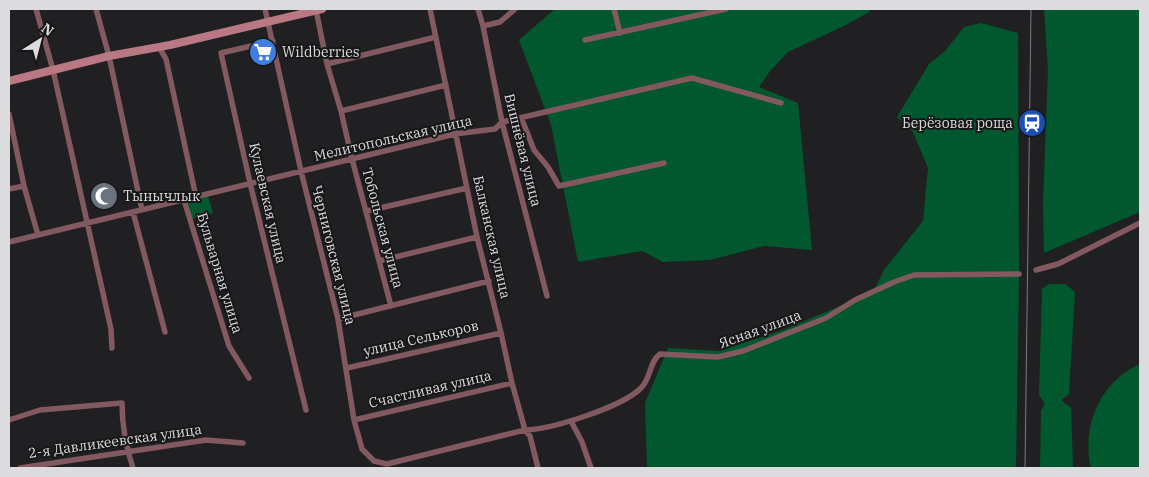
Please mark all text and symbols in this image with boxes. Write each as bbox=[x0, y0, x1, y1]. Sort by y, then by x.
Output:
north arrow bbox=[15, 15, 65, 65]
text: N bbox=[38, 19, 57, 40]
supermarket icon: Wildberries bbox=[248, 37, 278, 67]
place label: Wildberries bbox=[282, 43, 360, 61]
street label: Вишнёвая улица bbox=[500, 92, 546, 209]
station icon: Берёзовая роща bbox=[1017, 108, 1047, 138]
street label: Мелитопольская улица bbox=[312, 111, 474, 165]
place label: Берёзовая роща bbox=[902, 114, 1013, 132]
street label: Кулаевская улица bbox=[245, 141, 291, 265]
street label: Тобольская улица bbox=[358, 166, 408, 291]
street label: Балканская улица bbox=[469, 174, 515, 301]
mosque icon: Тынычлык bbox=[89, 181, 119, 211]
street label: Черниговская улица bbox=[308, 183, 360, 327]
place label: Тынычлык bbox=[123, 187, 200, 205]
street label: Бульварная улица bbox=[193, 210, 247, 336]
street label: Ясная улица bbox=[716, 306, 804, 352]
street label: улица Селькоров bbox=[362, 316, 480, 360]
street label: Счастливая улица bbox=[367, 366, 494, 412]
street label: 2-я Давликеевская улица bbox=[27, 420, 203, 462]

